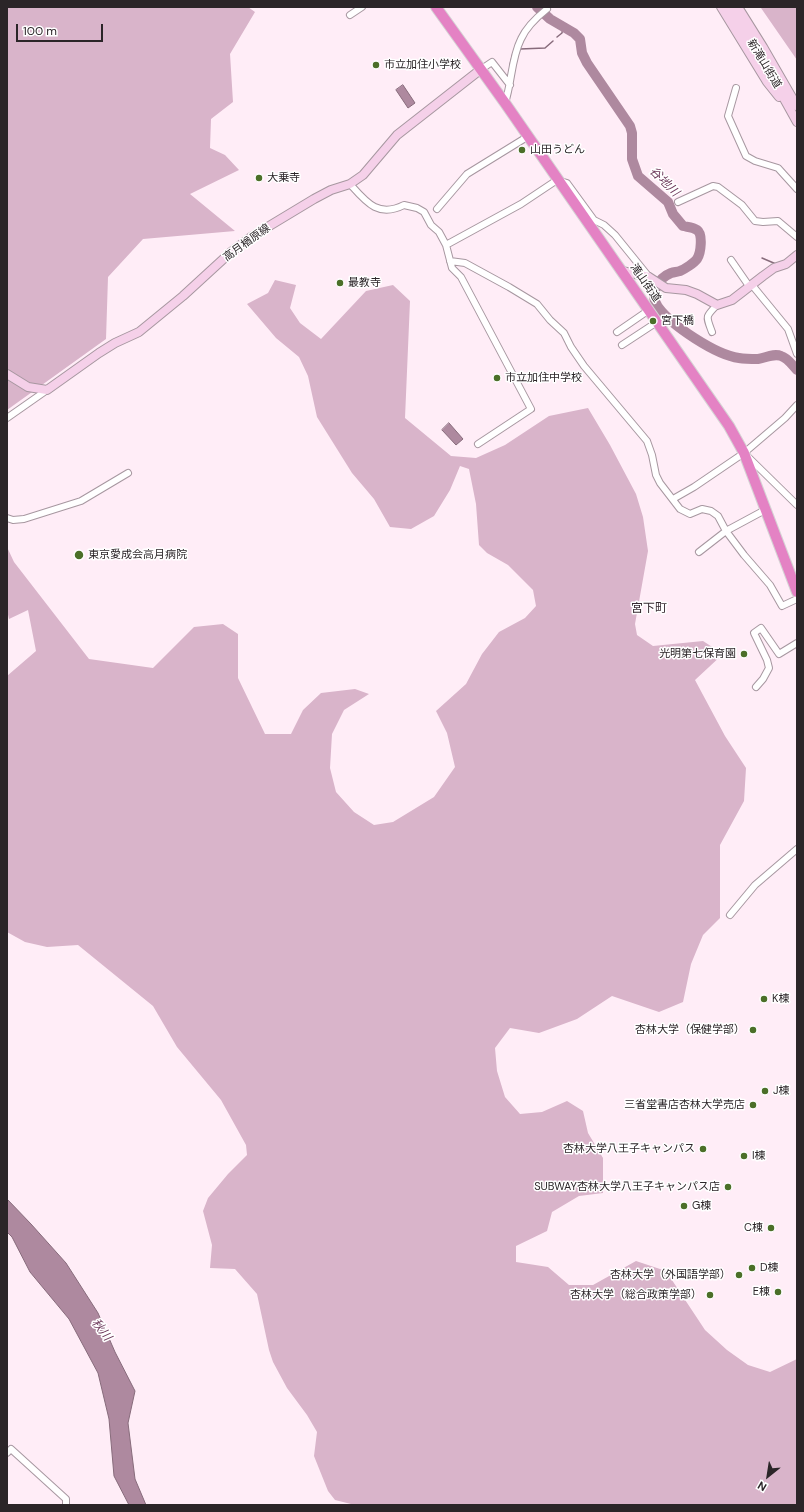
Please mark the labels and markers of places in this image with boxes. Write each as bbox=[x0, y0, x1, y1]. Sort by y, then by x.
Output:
place label: 市立加住小学校 bbox=[384, 58, 461, 72]
marker: 市立加住小学校 bbox=[371, 60, 381, 70]
place label: 山田うどん bbox=[530, 143, 585, 157]
marker: 山田うどん bbox=[517, 145, 527, 155]
place label: 大乗寺 bbox=[267, 171, 300, 185]
marker: 大乗寺 bbox=[254, 173, 264, 183]
place label: 最教寺 bbox=[348, 276, 381, 290]
marker: 最教寺 bbox=[335, 278, 345, 288]
place label: 宮下橋 bbox=[661, 314, 694, 328]
marker: 宮下橋 bbox=[648, 316, 658, 326]
place label: 市立加住中学校 bbox=[505, 371, 582, 385]
marker: 市立加住中学校 bbox=[492, 373, 502, 383]
place label: 東京愛成会高月病院 bbox=[88, 548, 187, 562]
marker: 東京愛成会高月病院 bbox=[73, 549, 85, 561]
place label: 光明第七保育園 bbox=[659, 647, 736, 661]
marker: 光明第七保育園 bbox=[739, 649, 749, 659]
place label: K棟 bbox=[772, 992, 789, 1006]
marker: K棟 bbox=[759, 994, 769, 1004]
place label: 杏林大学（保健学部） bbox=[635, 1023, 745, 1037]
marker: 杏林大学（保健学部） bbox=[748, 1025, 758, 1035]
place label: J棟 bbox=[773, 1084, 790, 1098]
marker: J棟 bbox=[760, 1086, 770, 1096]
place label: 三省堂書店杏林大学売店 bbox=[624, 1098, 745, 1112]
marker: 三省堂書店杏林大学売店 bbox=[748, 1100, 758, 1110]
place label: 杏林大学八王子キャンパス bbox=[563, 1142, 695, 1156]
marker: 杏林大学八王子キャンパス bbox=[698, 1144, 708, 1154]
place label: I棟 bbox=[752, 1149, 766, 1163]
marker: I棟 bbox=[739, 1151, 749, 1161]
place label: SUBWAY杏林大学八王子キャンパス店 bbox=[534, 1180, 720, 1194]
marker: SUBWAY杏林大学八王子キャンパス店 bbox=[723, 1182, 733, 1192]
place label: G棟 bbox=[692, 1199, 711, 1213]
marker: G棟 bbox=[679, 1201, 689, 1211]
place label: C棟 bbox=[744, 1221, 763, 1235]
marker: C棟 bbox=[766, 1223, 776, 1233]
place label: D棟 bbox=[760, 1261, 779, 1275]
marker: D棟 bbox=[747, 1263, 757, 1273]
place label: 杏林大学（外国語学部） bbox=[610, 1268, 731, 1282]
marker: 杏林大学（外国語学部） bbox=[734, 1270, 744, 1280]
place label: E棟 bbox=[753, 1285, 770, 1299]
marker: E棟 bbox=[773, 1287, 783, 1297]
place label: 杏林大学（総合政策学部） bbox=[570, 1288, 702, 1302]
marker: 杏林大学（総合政策学部） bbox=[705, 1290, 715, 1300]

